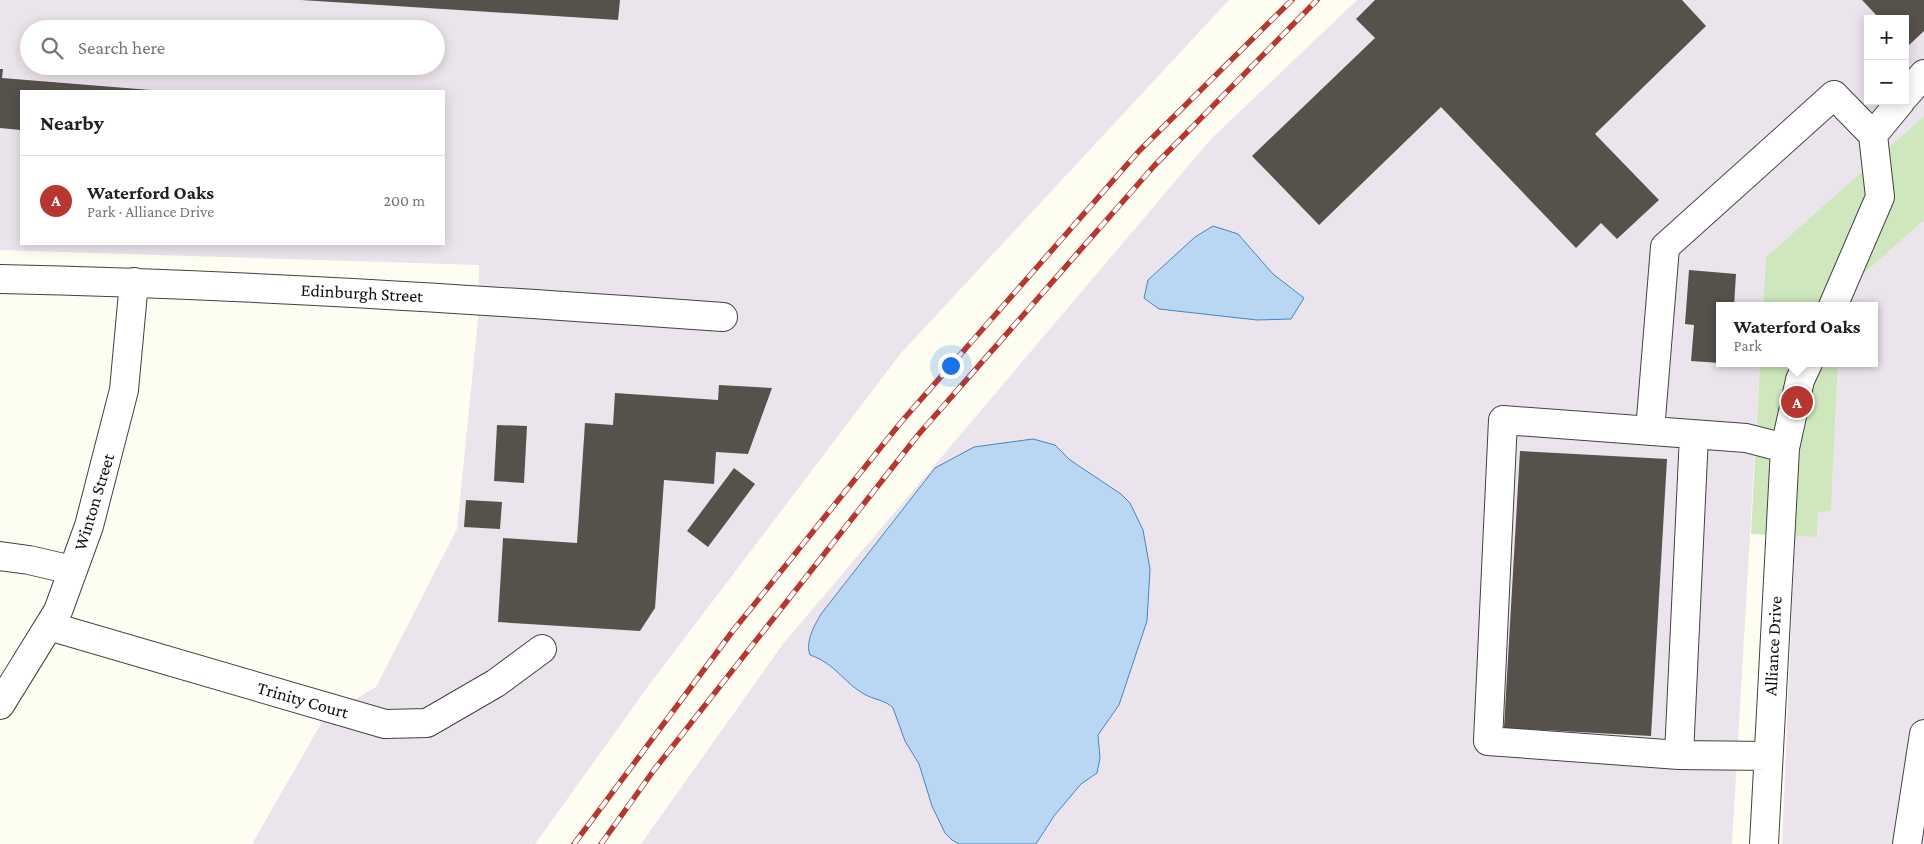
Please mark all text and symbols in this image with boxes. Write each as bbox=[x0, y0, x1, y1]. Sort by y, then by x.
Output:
map controls bbox=[1864, 15, 1909, 105]
button: + bbox=[1864, 15, 1909, 60]
search box bbox=[20, 20, 445, 75]
icon: search bbox=[38, 34, 66, 62]
text: Search here bbox=[78, 37, 165, 58]
button: − bbox=[1864, 60, 1909, 105]
text: Nearby bbox=[40, 111, 104, 135]
text: Waterford Oaks bbox=[87, 182, 214, 203]
text: A bbox=[51, 192, 61, 209]
text: 200 m bbox=[383, 192, 425, 209]
text: Park · Alliance Drive bbox=[87, 203, 214, 220]
street label: Edinburgh Street bbox=[300, 280, 425, 306]
popup bbox=[1716, 302, 1878, 367]
text: Waterford Oaks bbox=[1734, 316, 1860, 337]
text: Park bbox=[1734, 337, 1762, 354]
your location bbox=[938, 353, 964, 379]
pin: A bbox=[1781, 383, 1813, 421]
street label: Winton Street bbox=[70, 450, 119, 553]
street label: Alliance Drive bbox=[1760, 595, 1786, 697]
street label: Trinity Court bbox=[255, 677, 352, 723]

